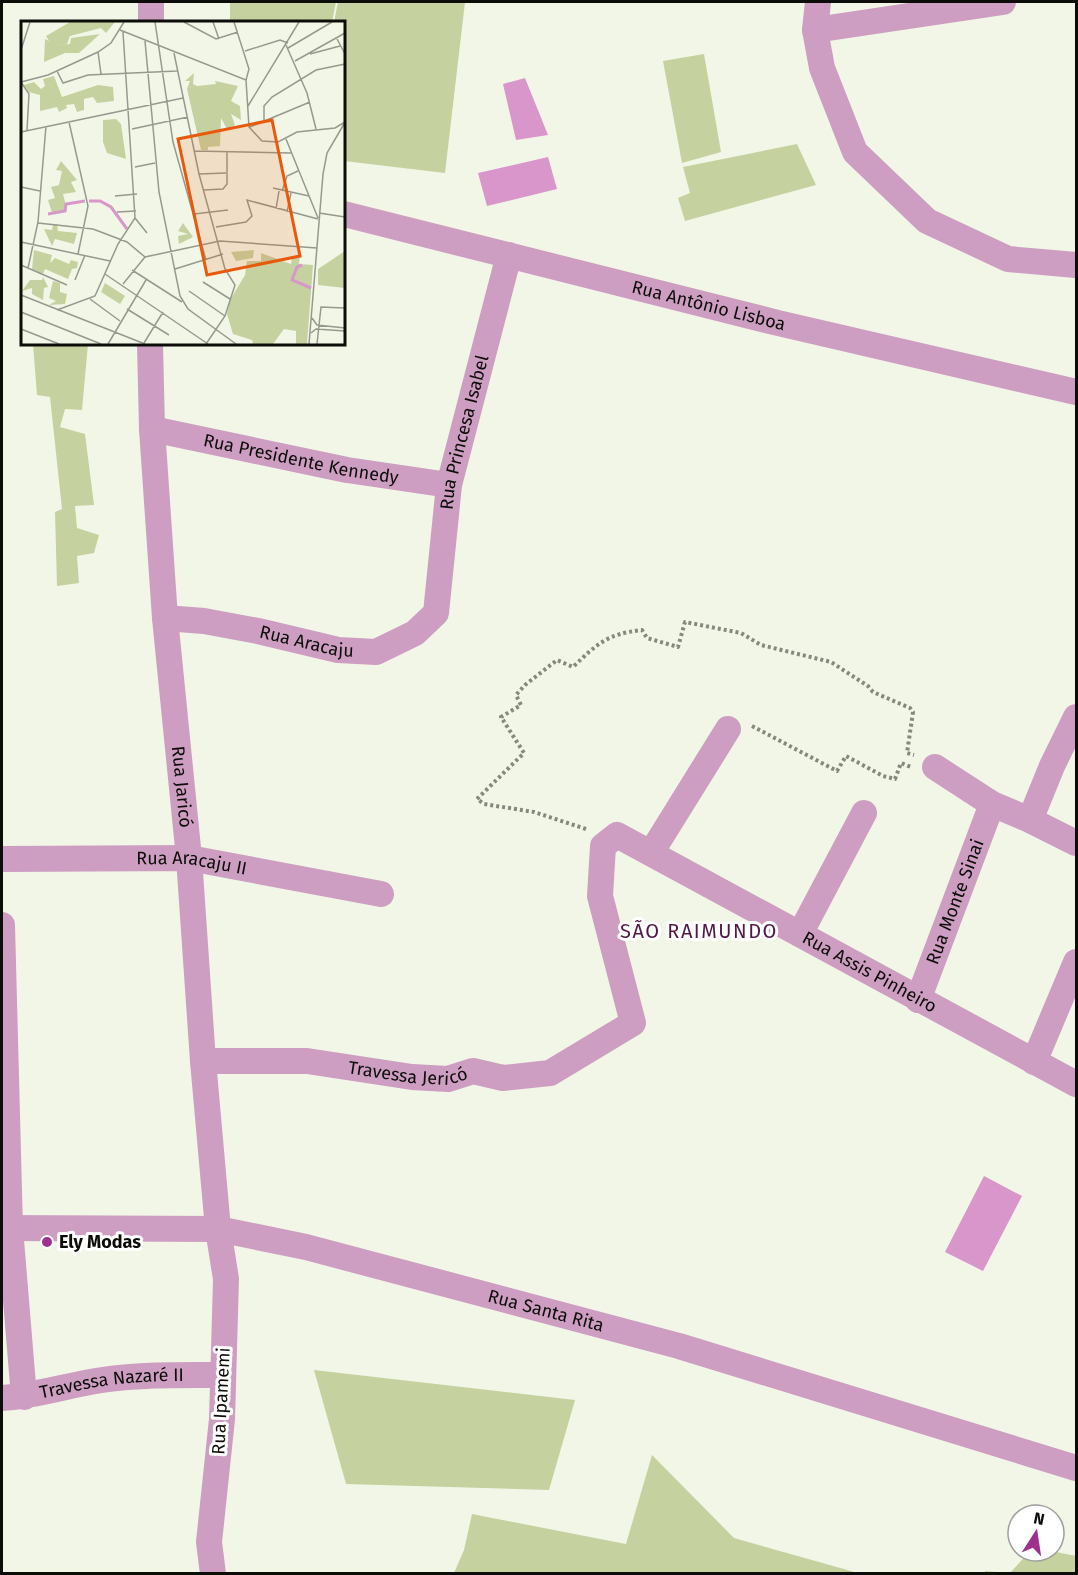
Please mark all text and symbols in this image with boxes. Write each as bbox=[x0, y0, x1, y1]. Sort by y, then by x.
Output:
inset map bbox=[21, 21, 345, 345]
street label: Rua Antônio Lisboa bbox=[629, 276, 788, 335]
street label: Rua Princesa Isabel bbox=[436, 353, 493, 511]
street label: Rua Presidente Kennedy bbox=[201, 429, 400, 488]
street label: Rua Aracaju bbox=[257, 621, 354, 662]
street label: Rua Jaricó bbox=[167, 745, 197, 829]
street label: Rua Monte Sinai bbox=[921, 836, 989, 967]
street label: Rua Aracaju II bbox=[136, 847, 249, 880]
district label: SÃO RAIMUNDO bbox=[620, 919, 778, 943]
street label: Rua Assis Pinheiro bbox=[799, 927, 941, 1017]
street label: Travessa Jericó bbox=[347, 1056, 470, 1090]
place label: Ely Modas bbox=[59, 1231, 141, 1253]
marker: Ely Modas bbox=[40, 1235, 54, 1249]
street label: Rua Santa Rita bbox=[485, 1285, 606, 1337]
street label: Rua Ipamemi bbox=[207, 1347, 235, 1455]
street label: Travessa Nazaré II bbox=[38, 1364, 184, 1403]
north arrow bbox=[1006, 1503, 1066, 1563]
text: N bbox=[1032, 1508, 1046, 1529]

